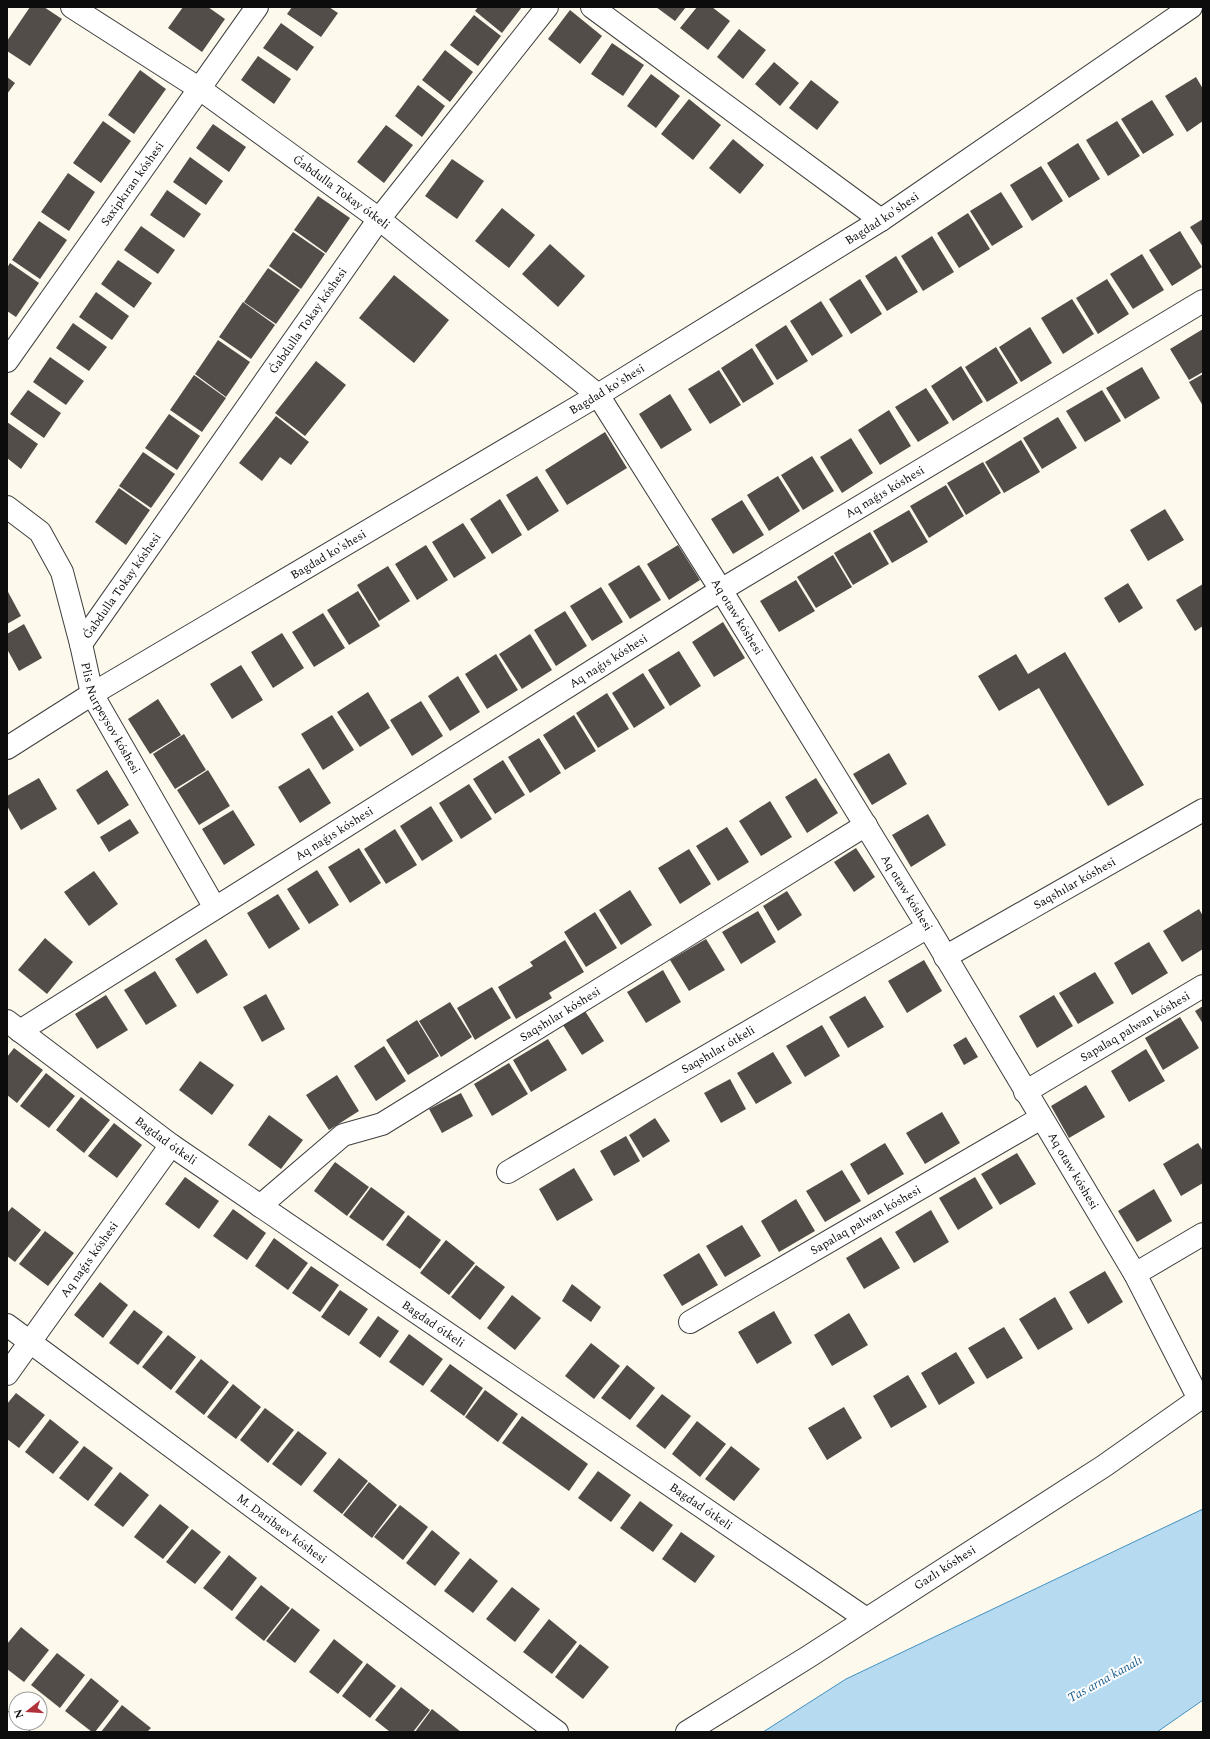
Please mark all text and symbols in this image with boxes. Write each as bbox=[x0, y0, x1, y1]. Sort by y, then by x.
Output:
street label: Saxipkıran kóshesi bbox=[96, 137, 169, 230]
street label: Ǵabdulla Tokay ótkeli bbox=[289, 150, 395, 234]
street label: Bagdad ko'shesi bbox=[841, 187, 923, 250]
street label: Ǵabdulla Tokay kóshesi bbox=[264, 263, 352, 378]
street label: Bagdad ko'shesi bbox=[565, 359, 648, 420]
street label: Aq naǵıs kóshesi bbox=[841, 461, 928, 523]
street label: Bagdad ko'shesi bbox=[287, 524, 370, 584]
street label: Ǵabdulla Tokay kóshesi bbox=[78, 529, 166, 643]
street label: Aq otaw kóshesi bbox=[706, 575, 768, 659]
street label: Aq naǵıs kóshesi bbox=[565, 629, 651, 693]
street label: Plis Nurpeysov kóshesi bbox=[76, 660, 146, 778]
street label: Aq naǵıs kóshesi bbox=[291, 801, 377, 865]
street label: Aq otaw kóshesi bbox=[876, 851, 938, 935]
street label: Saqshılar kóshesi bbox=[1030, 852, 1119, 914]
street label: Saqshılar kóshesi bbox=[516, 982, 604, 1046]
street label: Sapalaq palwan kóshesi bbox=[1076, 986, 1194, 1067]
street label: Saqshılar ótkeli bbox=[677, 1020, 759, 1079]
street label: Bagdad ótkeli bbox=[131, 1111, 201, 1170]
street label: Aq otaw kóshesi bbox=[1043, 1128, 1104, 1213]
street label: Sapalaq palwan kóshesi bbox=[807, 1180, 925, 1260]
street label: Aq naǵıs kóshesi bbox=[55, 1217, 123, 1301]
street label: Bagdad ótkeli bbox=[398, 1295, 469, 1352]
street label: Bagdad ótkeli bbox=[666, 1478, 737, 1535]
street label: M. Daribaev kóshesi bbox=[233, 1489, 331, 1568]
street label: Gazlı kóshesi bbox=[910, 1541, 980, 1595]
water label: Tas arna kanalı bbox=[1064, 1650, 1146, 1708]
north arrow bbox=[8, 1691, 48, 1731]
text: N bbox=[9, 1707, 28, 1721]

